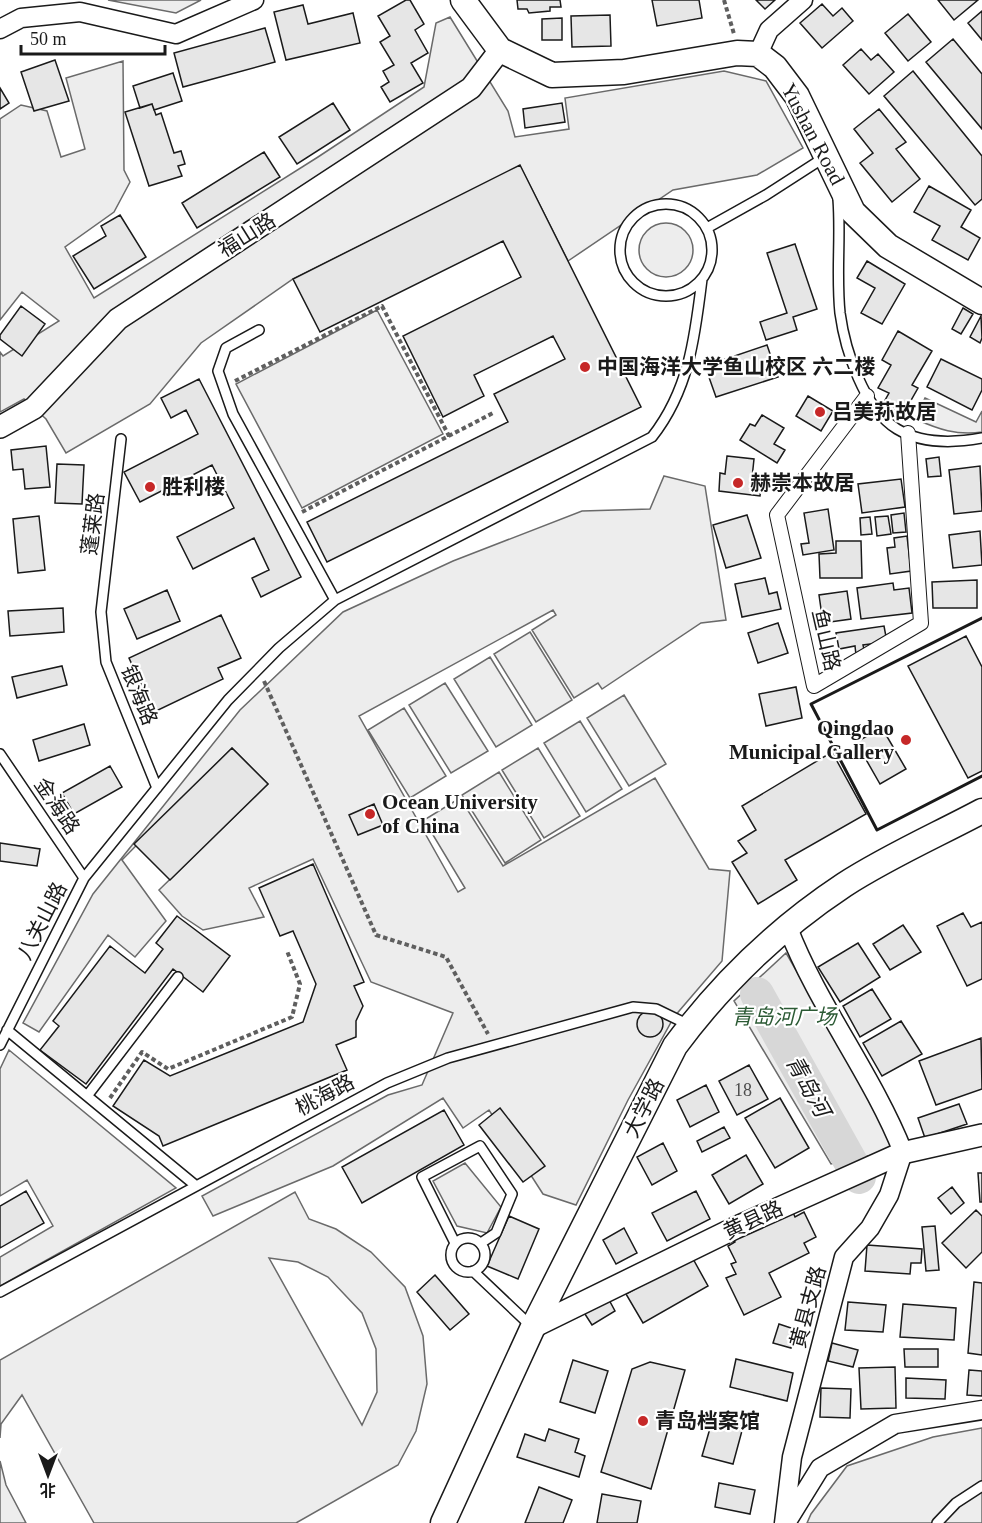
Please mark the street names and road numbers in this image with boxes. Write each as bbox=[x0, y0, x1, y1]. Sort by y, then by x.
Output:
street label: Yushan Road bbox=[776, 79, 850, 189]
street label: 福山路 bbox=[214, 208, 280, 262]
street label: 蓬莱路 bbox=[77, 491, 109, 557]
street label: 鱼山路 bbox=[807, 607, 845, 673]
street label: 银海路 bbox=[116, 661, 162, 729]
street label: 金海路 bbox=[29, 773, 85, 839]
street label: 八关山路 bbox=[12, 878, 72, 964]
street label: 桃海路 bbox=[292, 1070, 358, 1120]
street label: 大学路 bbox=[619, 1074, 669, 1142]
street label: 黄县路 bbox=[719, 1196, 787, 1244]
street label: 黄县支路 bbox=[786, 1263, 830, 1351]

